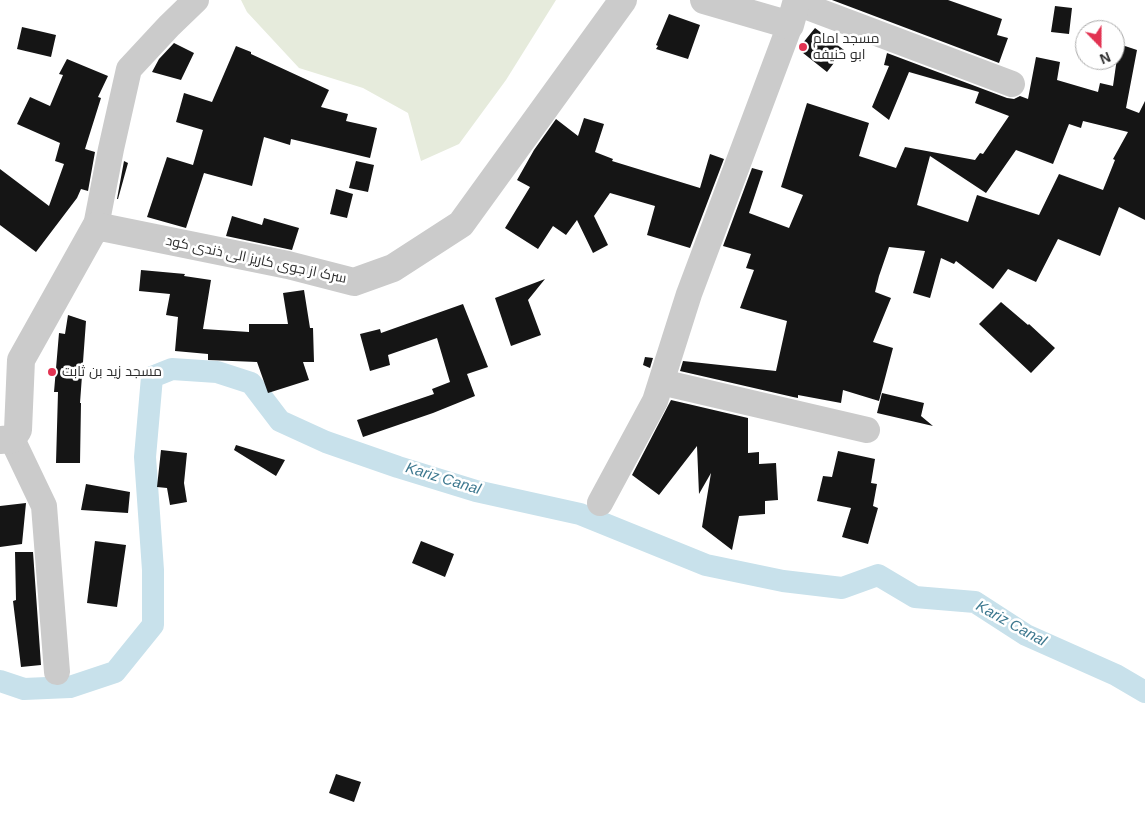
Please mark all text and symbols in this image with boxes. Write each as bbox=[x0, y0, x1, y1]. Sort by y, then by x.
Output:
north arrow bbox=[1075, 20, 1125, 70]
place label: مسجد امام ابو حنیفه bbox=[813, 31, 879, 64]
marker: مسجد امام ابو حنیفه bbox=[797, 41, 809, 53]
text: N bbox=[1098, 49, 1113, 67]
street label: سرک از جوی کاریز الی ذندی کود bbox=[164, 233, 348, 287]
place label: مسجد زید بن ثابت bbox=[62, 364, 162, 380]
marker: مسجد زید بن ثابت bbox=[46, 366, 58, 378]
water label: Kariz Canal bbox=[403, 459, 483, 499]
water label: Kariz Canal bbox=[973, 597, 1049, 651]

